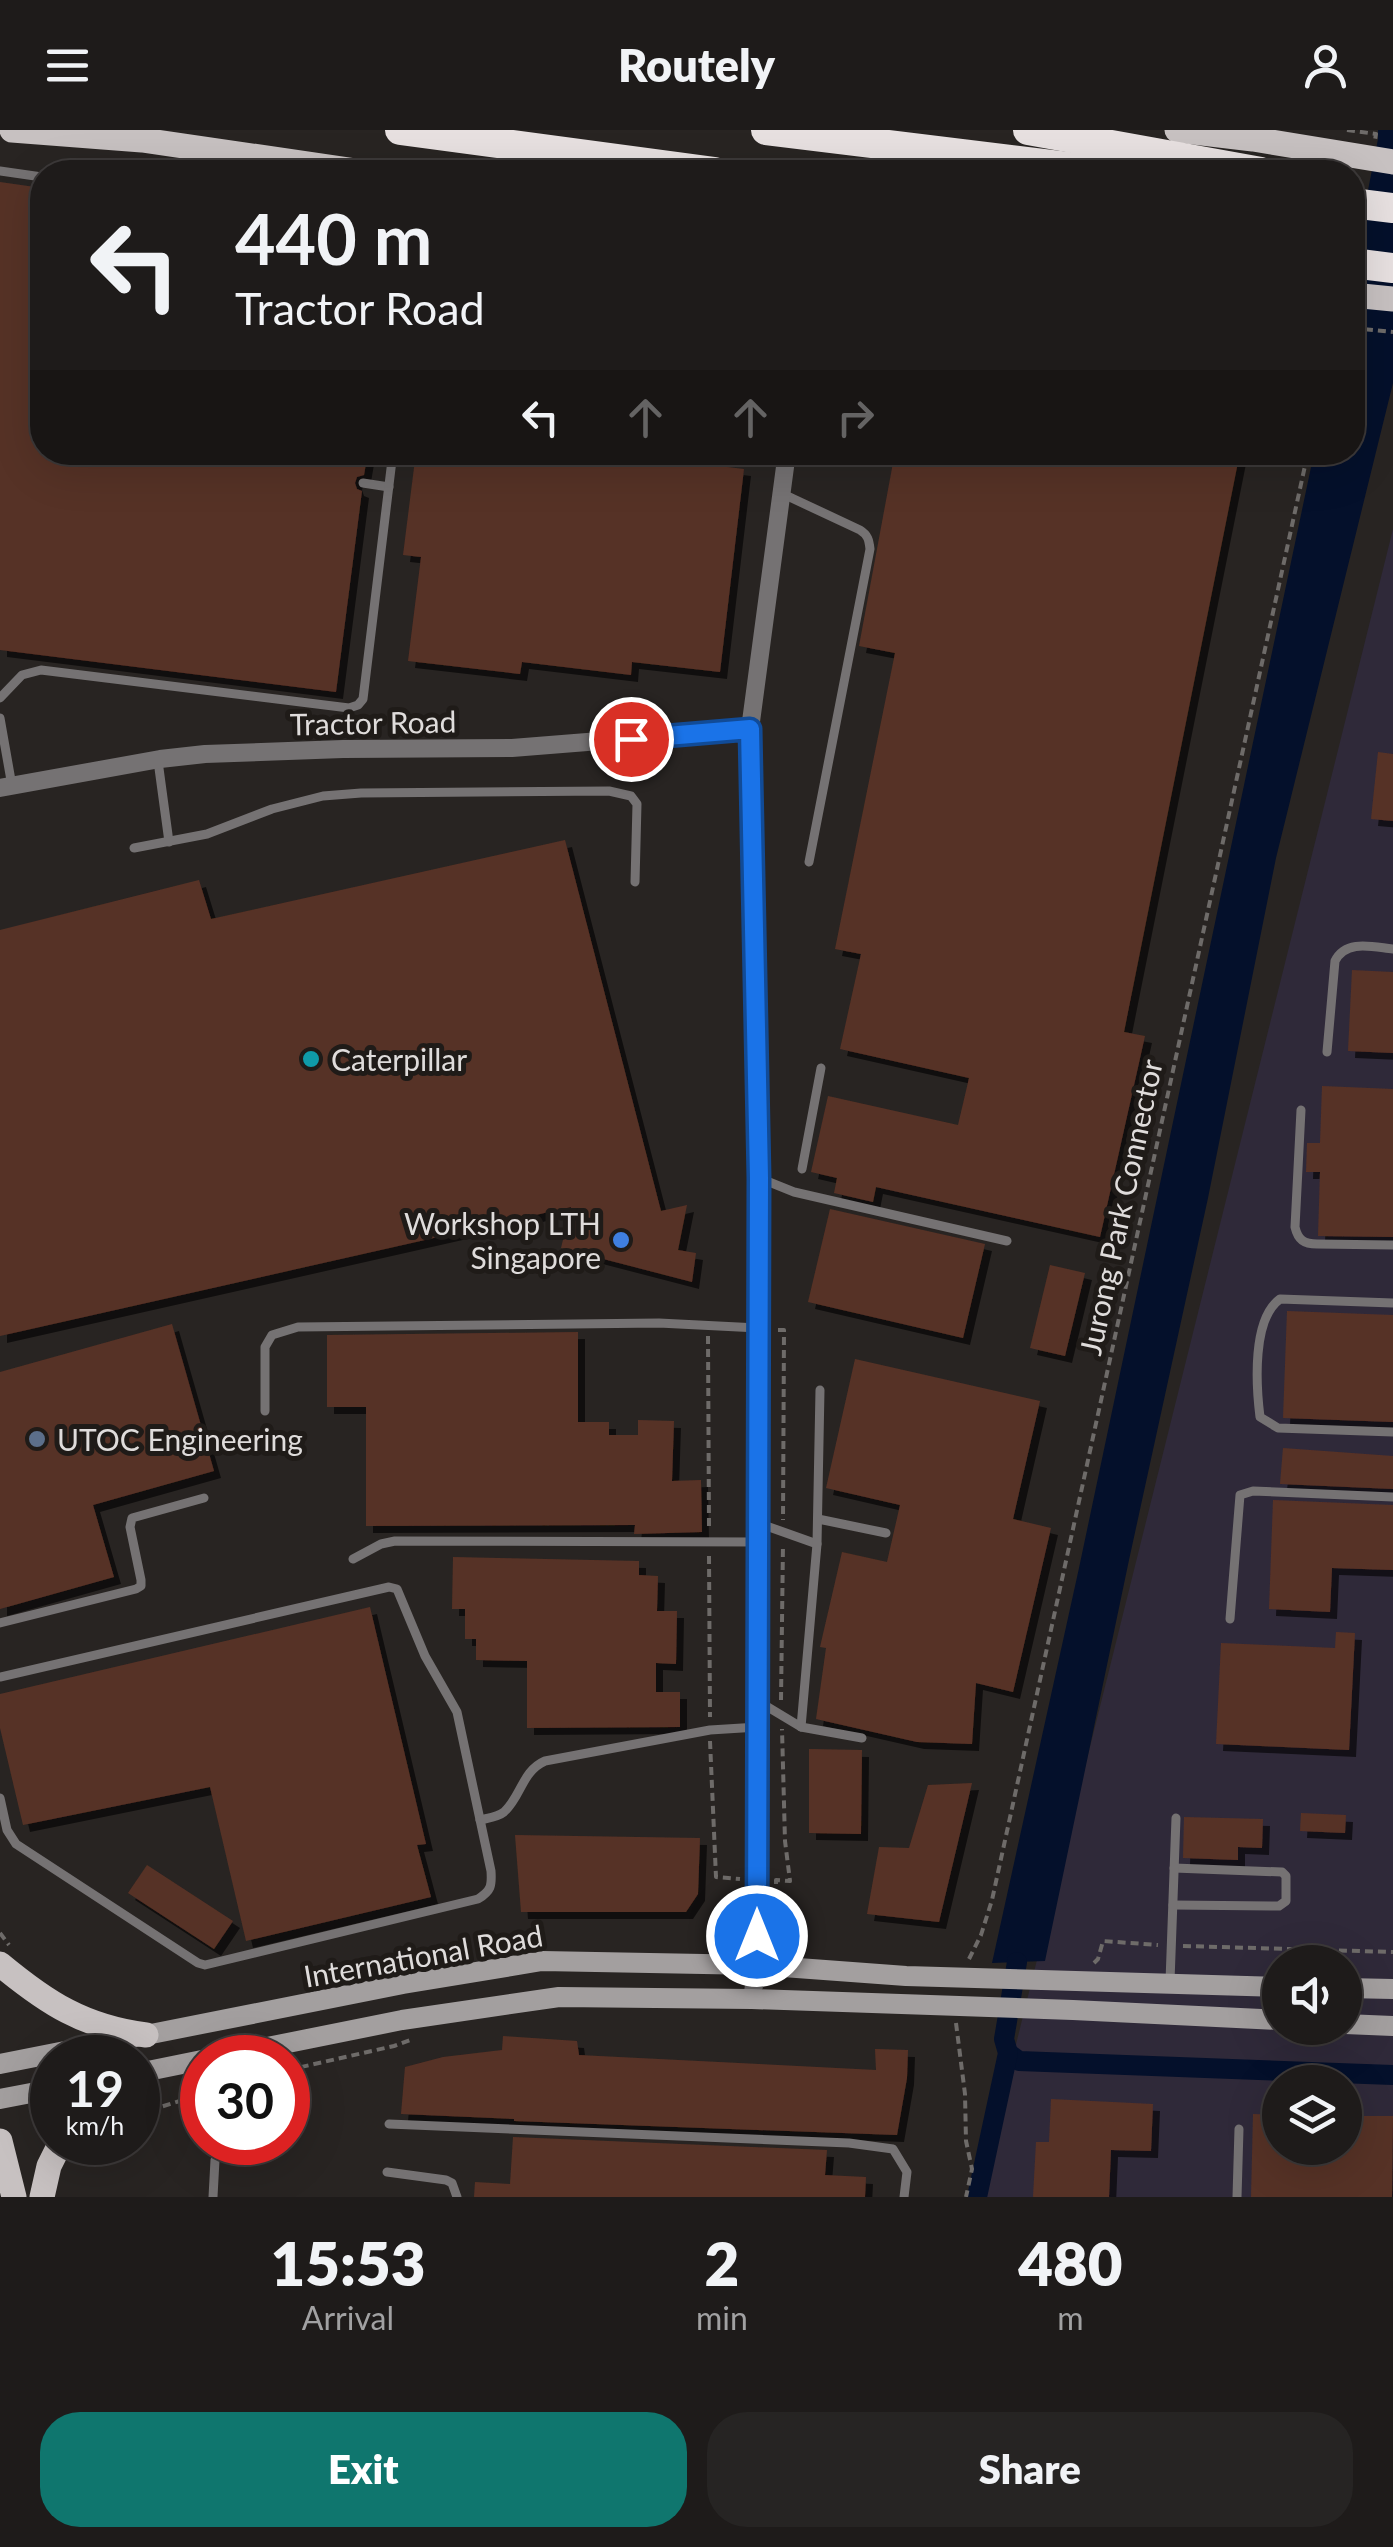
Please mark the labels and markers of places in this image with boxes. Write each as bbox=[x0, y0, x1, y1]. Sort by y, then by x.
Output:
pin bbox=[589, 697, 674, 782]
place label: Caterpillar bbox=[331, 1041, 467, 1077]
marker: Caterpillar bbox=[300, 1048, 322, 1070]
place label: Workshop LTH Singapore bbox=[404, 1205, 601, 1275]
marker: Workshop LTH Singapore bbox=[610, 1229, 632, 1251]
place label: UTOC Engineering bbox=[57, 1421, 303, 1457]
marker: UTOC Engineering bbox=[26, 1428, 48, 1450]

